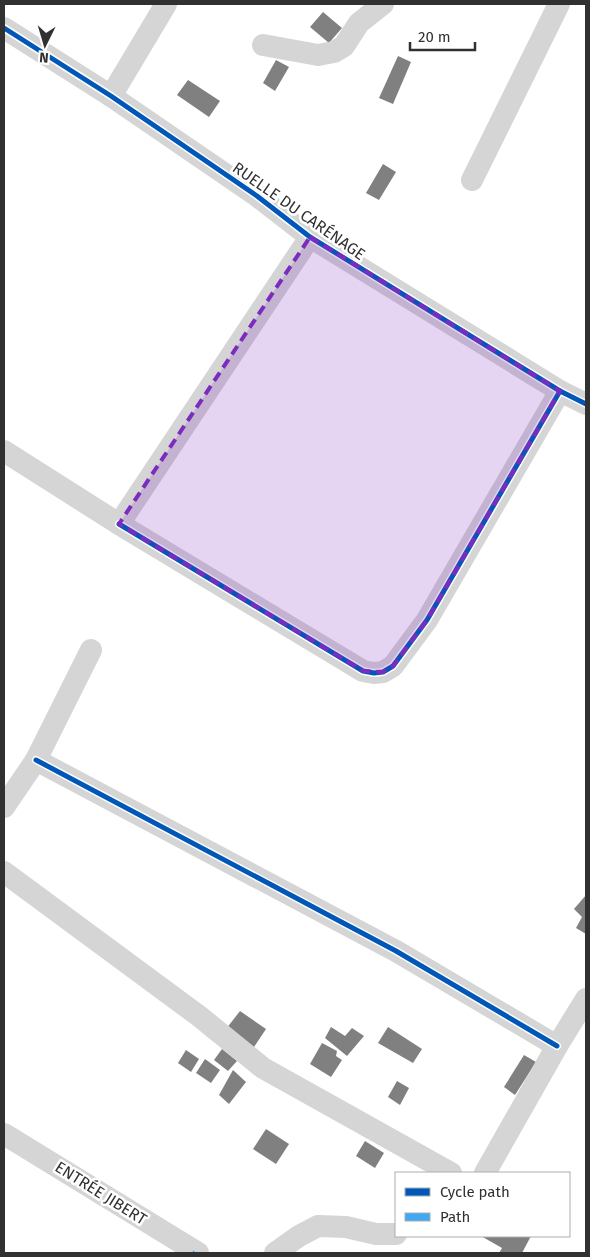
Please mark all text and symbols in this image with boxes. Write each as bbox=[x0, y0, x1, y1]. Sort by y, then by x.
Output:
north arrow bbox=[20, 20, 70, 70]
scale bar bbox=[410, 20, 475, 52]
text: 20 m bbox=[418, 28, 451, 46]
text: N bbox=[39, 49, 49, 66]
street label: RUELLE DU CARÉNAGE bbox=[229, 157, 370, 264]
street label: ENTRÉE JIBERT bbox=[52, 1156, 151, 1229]
legend bbox=[395, 1172, 570, 1237]
text: Cycle path bbox=[440, 1183, 510, 1201]
text: Path bbox=[440, 1208, 470, 1226]

